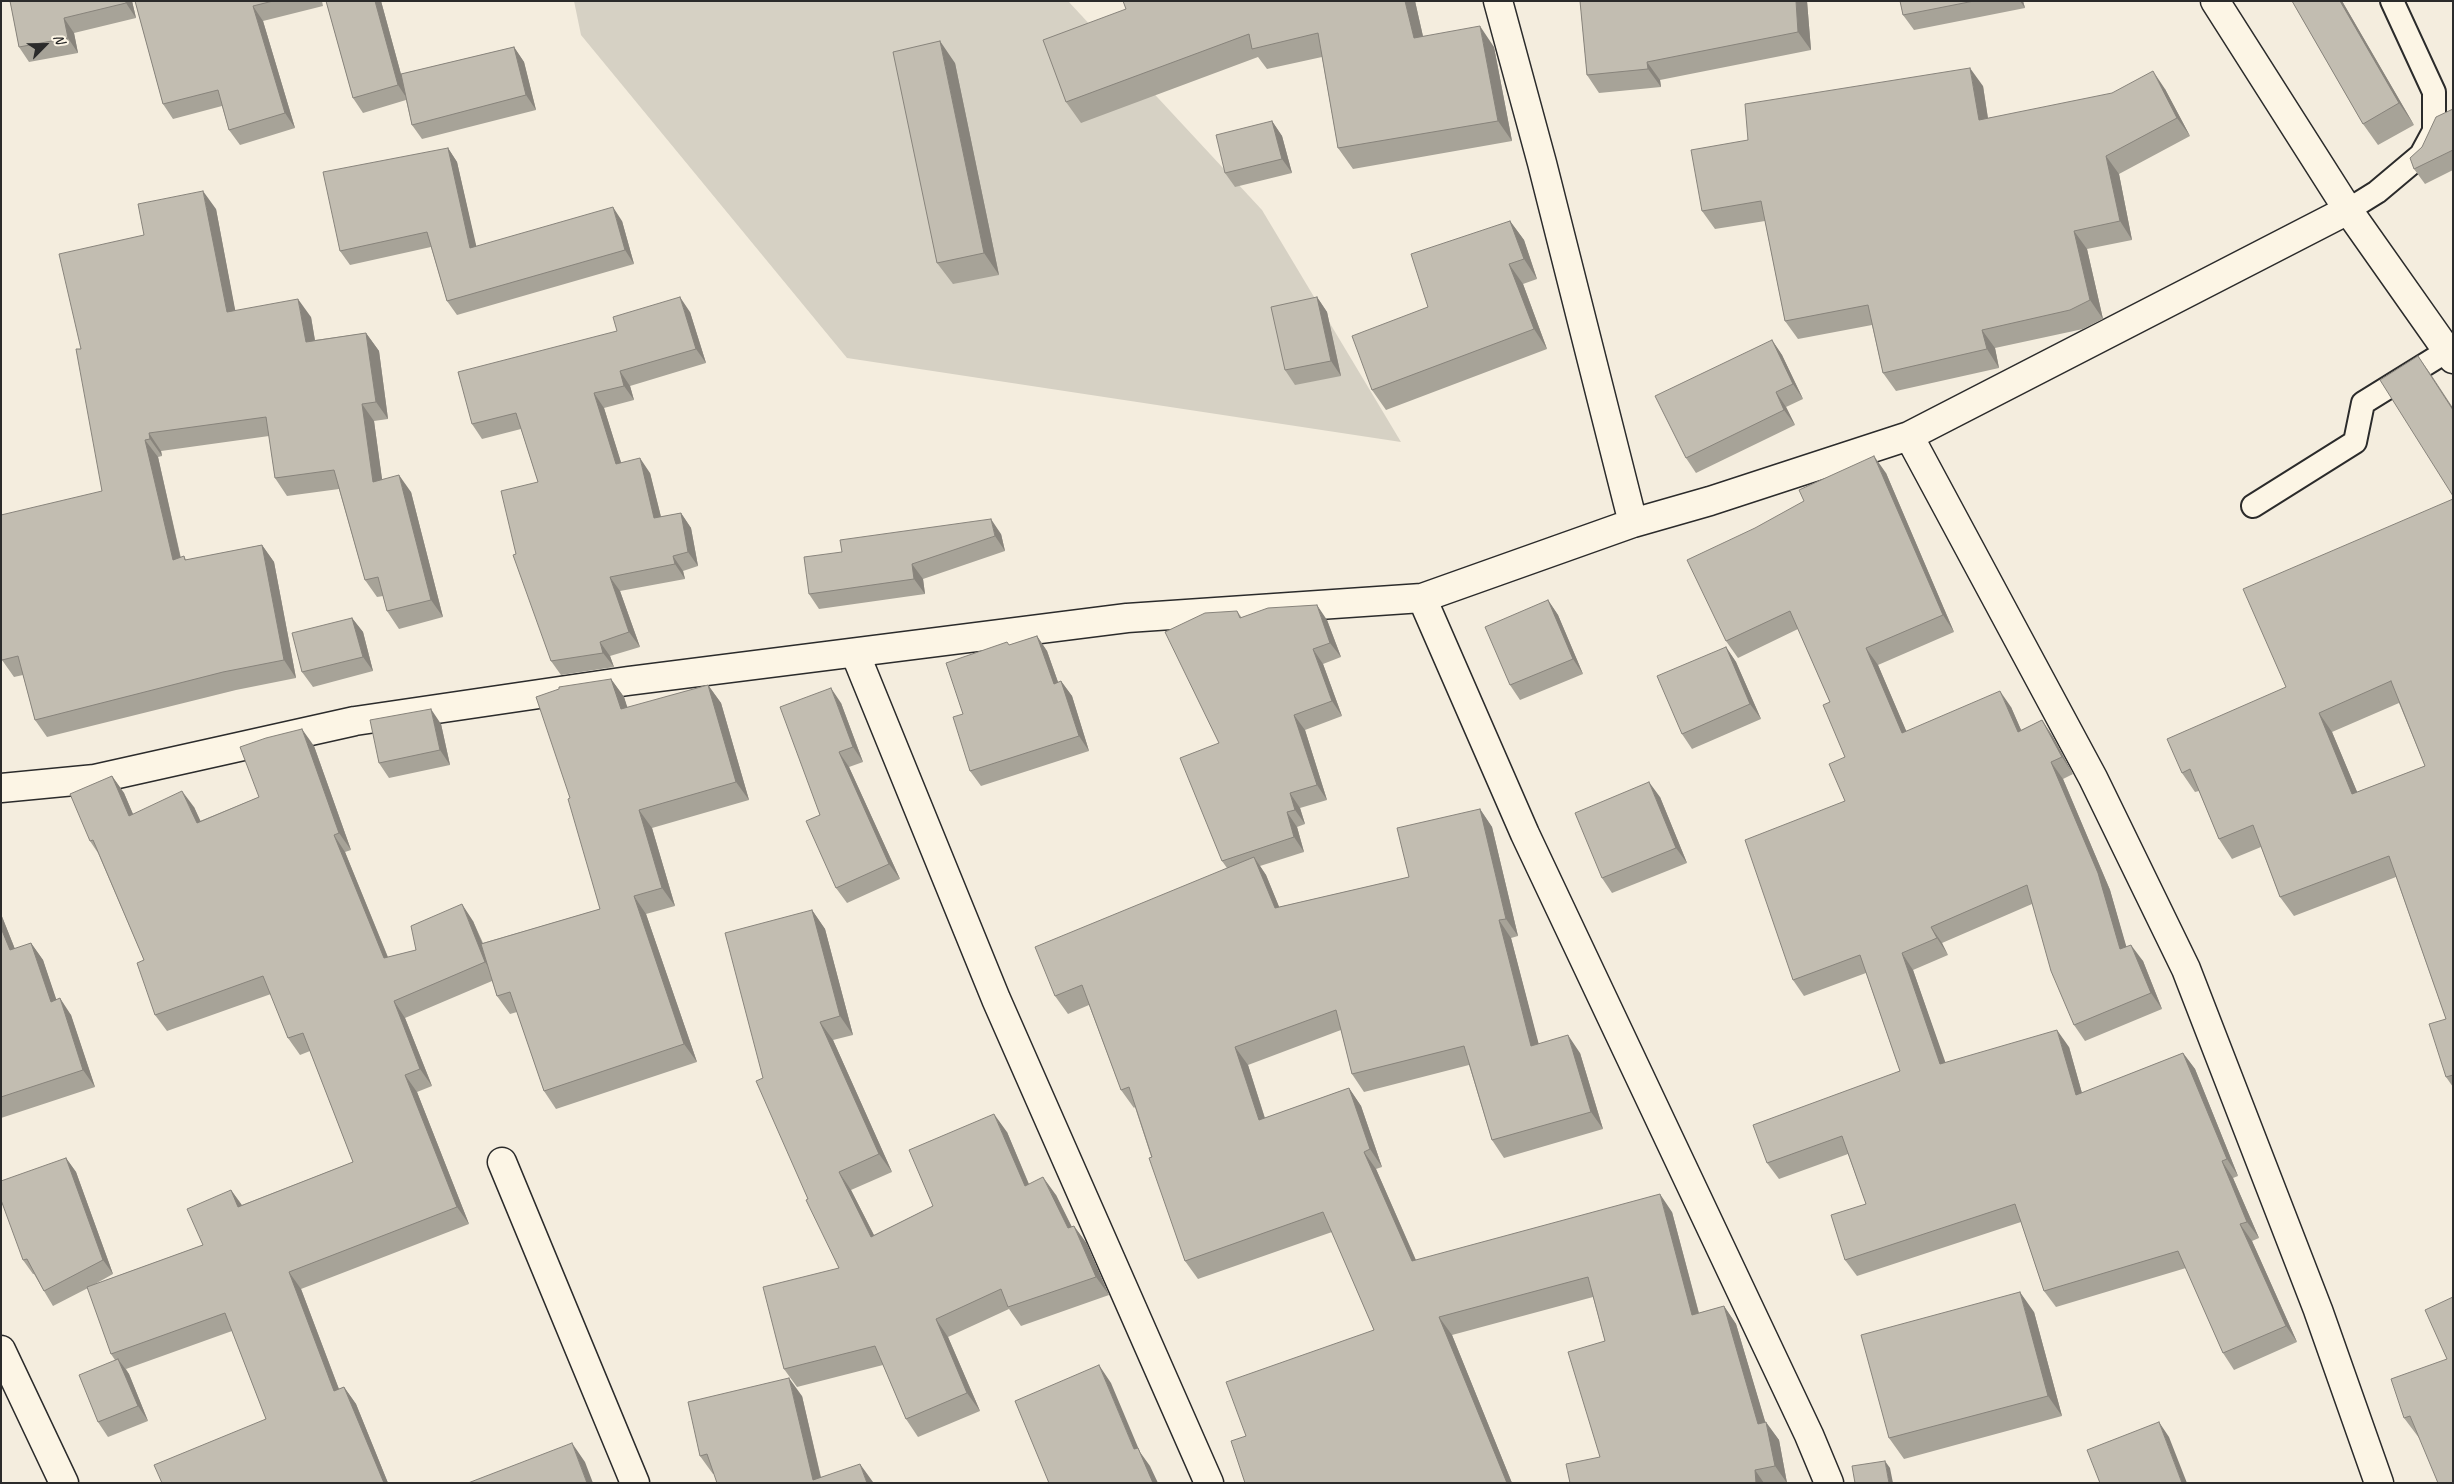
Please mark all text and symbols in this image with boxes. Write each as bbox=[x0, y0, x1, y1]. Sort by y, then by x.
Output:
north arrow bbox=[20, 20, 70, 70]
text: N bbox=[50, 32, 69, 46]

